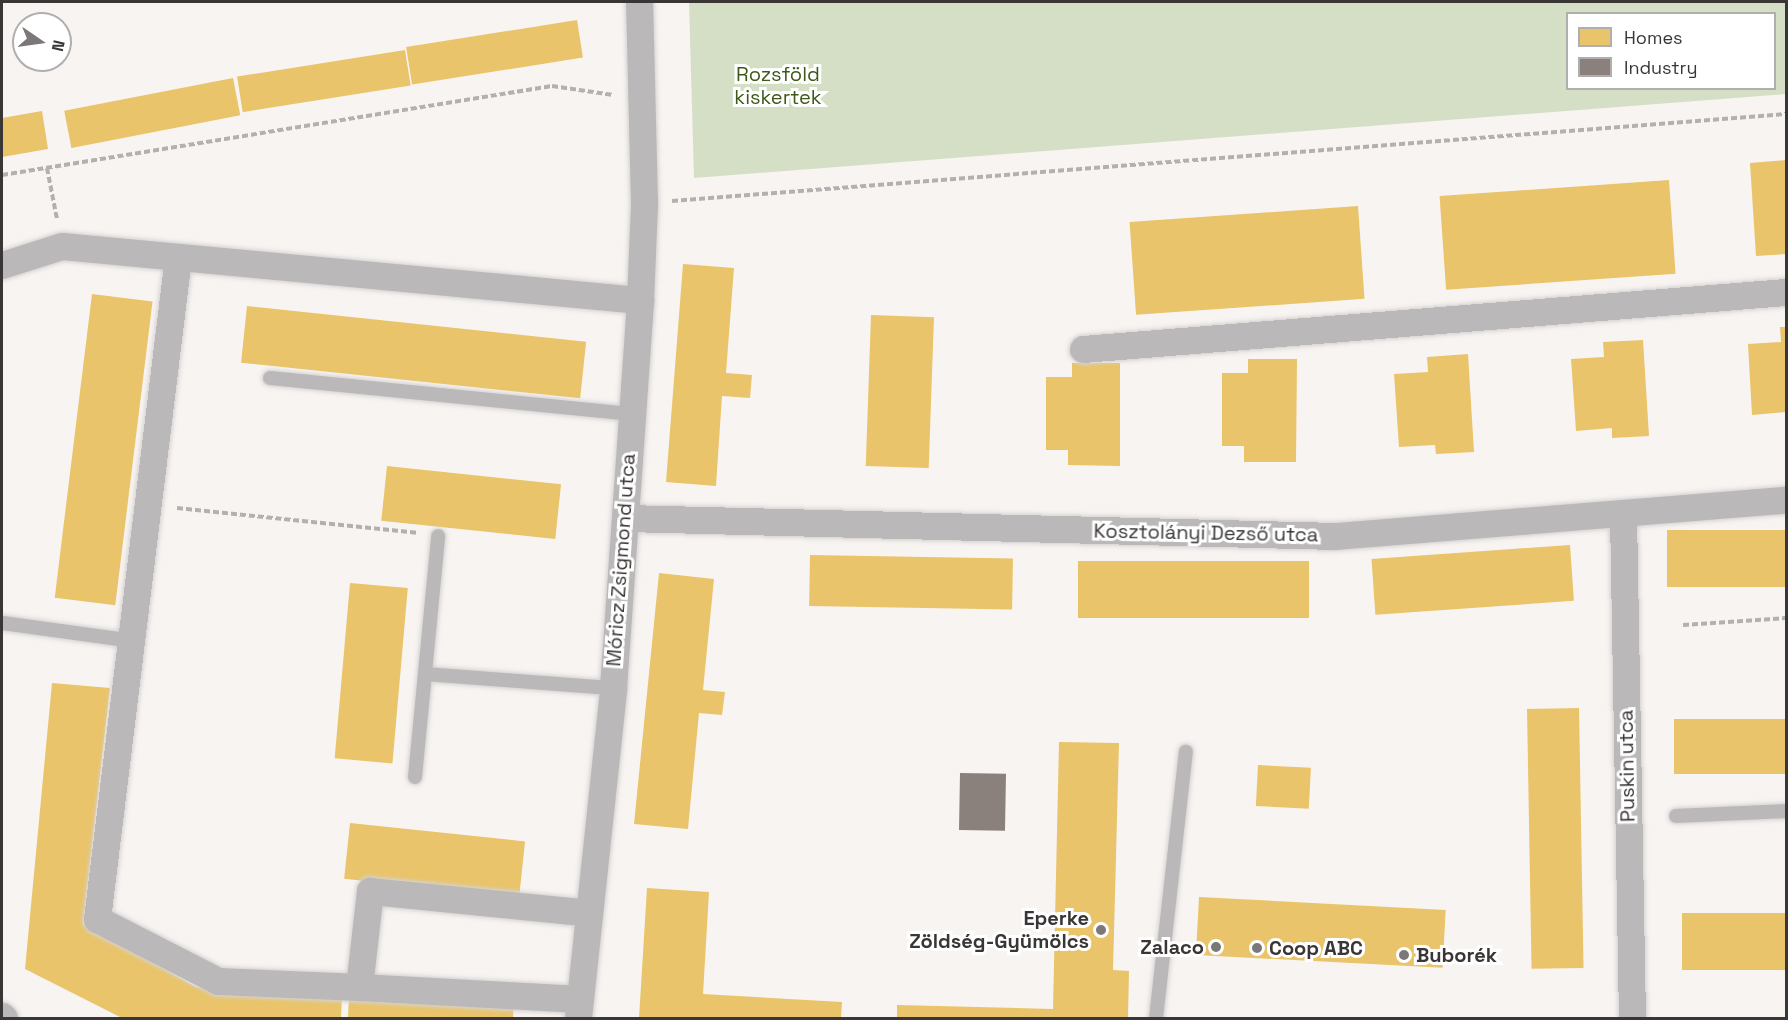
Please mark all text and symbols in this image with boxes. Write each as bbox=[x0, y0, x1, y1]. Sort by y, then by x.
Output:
north arrow bbox=[12, 12, 72, 72]
legend bbox=[1566, 12, 1776, 90]
text: Homes bbox=[1624, 26, 1683, 49]
text: N bbox=[47, 38, 70, 53]
text: Industry bbox=[1624, 56, 1697, 79]
park label: Rozsföld kiskertek bbox=[734, 63, 822, 110]
street label: Móricz Zsigmond utca bbox=[602, 453, 640, 667]
street label: Kosztolányi Dezső utca bbox=[1093, 519, 1319, 547]
street label: Puskin utca bbox=[1614, 710, 1640, 822]
place label: Eperke Zöldség-Gyümölcs bbox=[909, 906, 1089, 953]
marker: Eperke Zöldség-Gyümölcs bbox=[1094, 923, 1108, 937]
place label: Zalaco bbox=[1140, 935, 1204, 959]
place label: Coop ABC bbox=[1269, 936, 1363, 960]
marker: Zalaco bbox=[1209, 940, 1223, 954]
marker: Coop ABC bbox=[1250, 941, 1264, 955]
place label: Buborék bbox=[1416, 943, 1497, 967]
marker: Buborék bbox=[1397, 948, 1411, 962]

